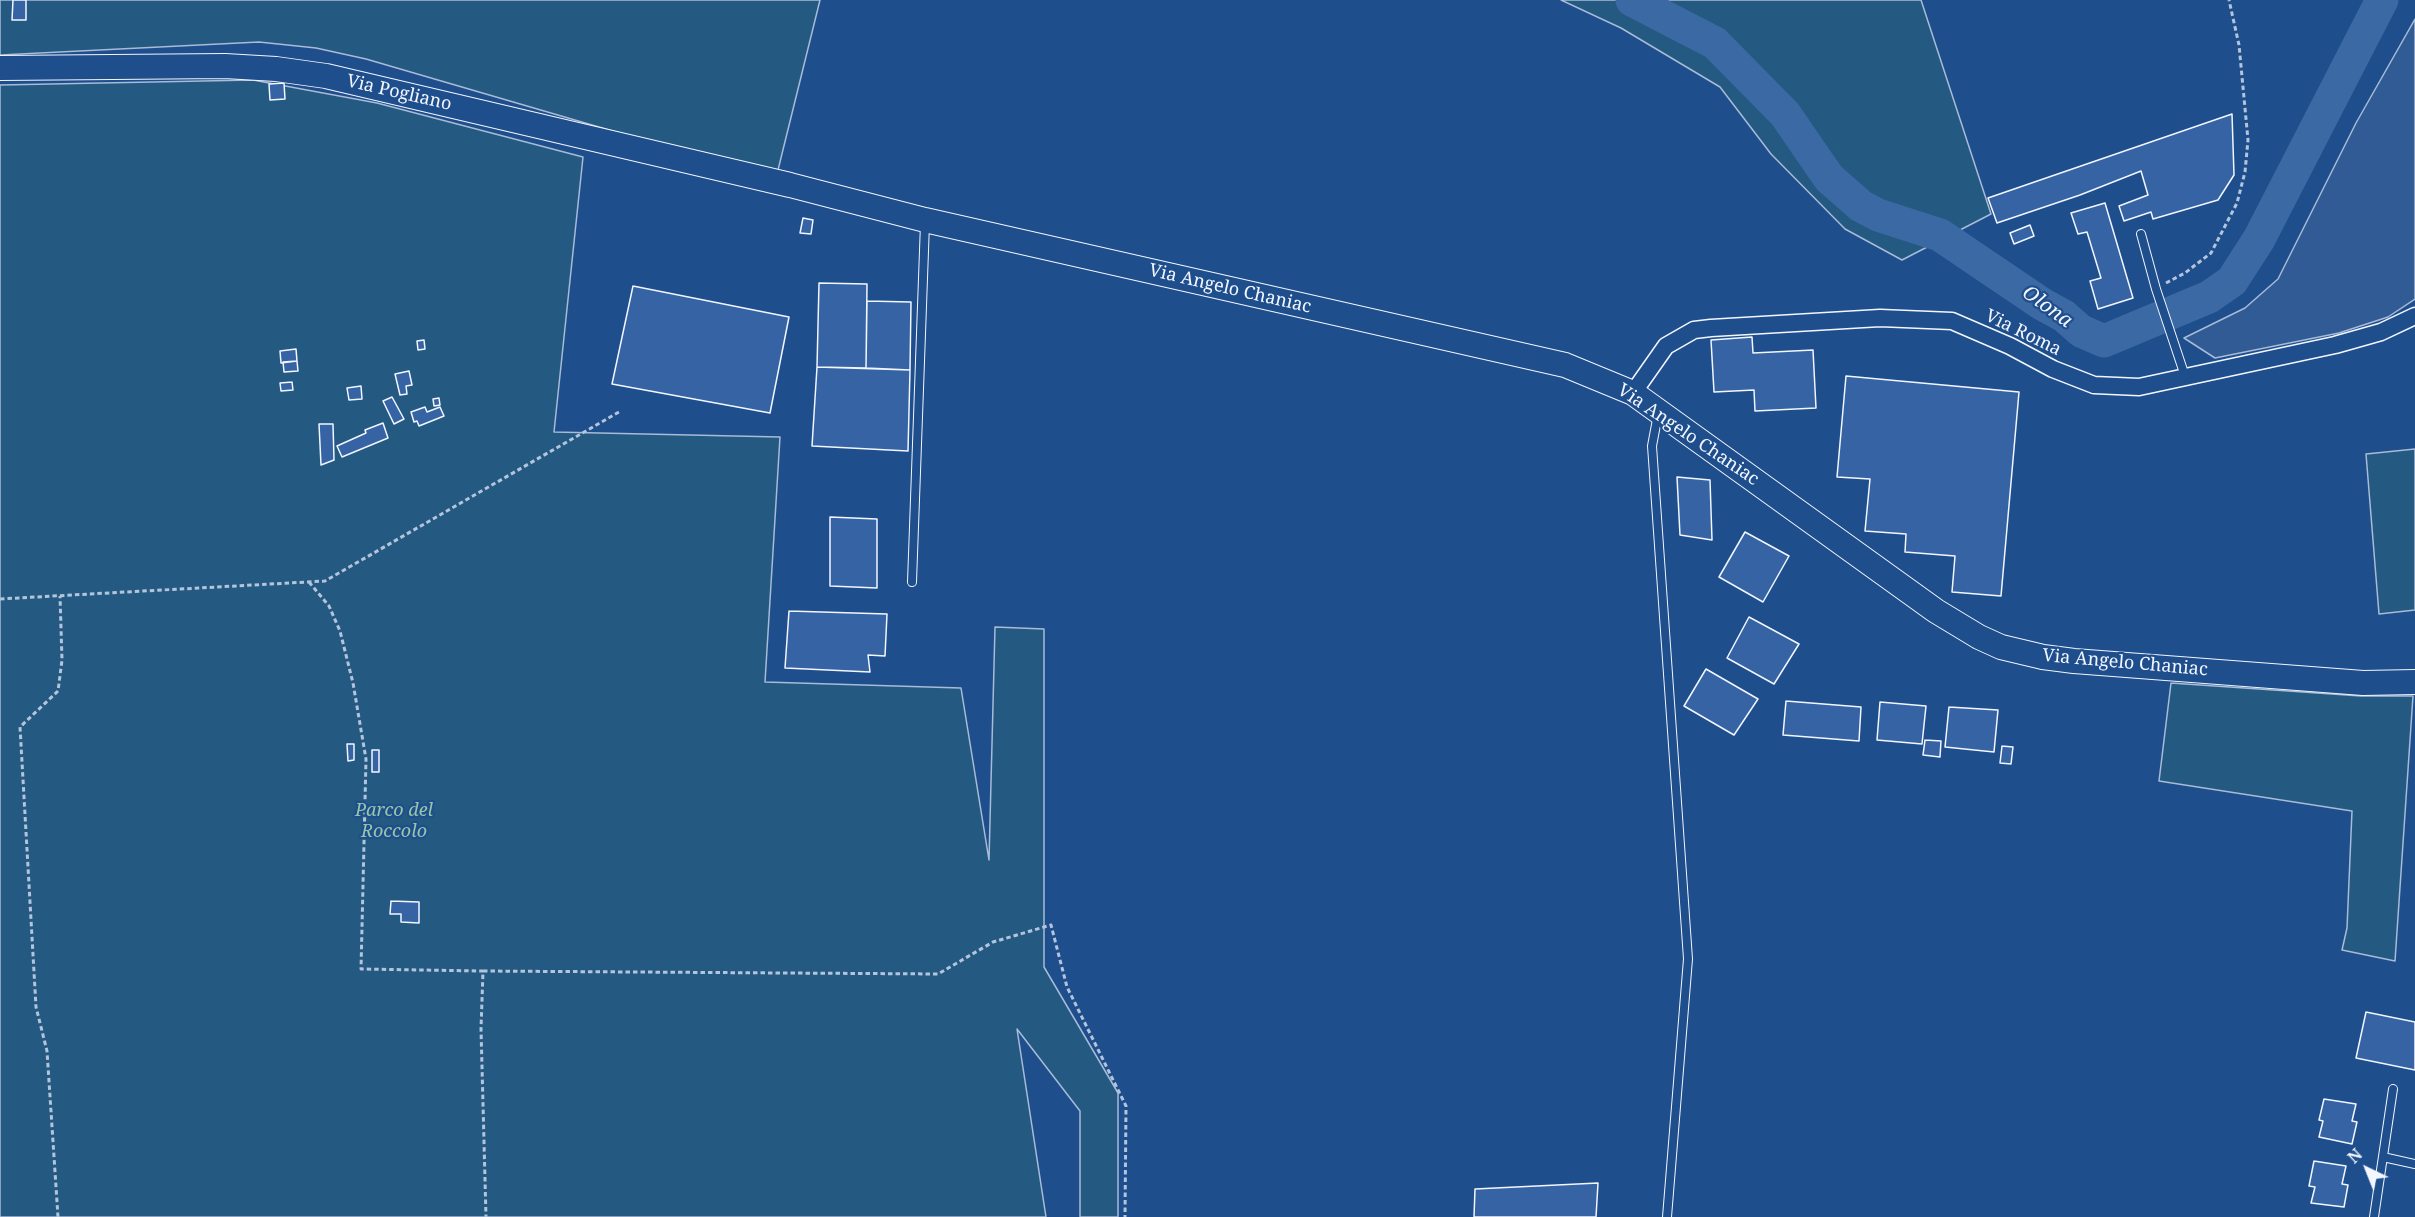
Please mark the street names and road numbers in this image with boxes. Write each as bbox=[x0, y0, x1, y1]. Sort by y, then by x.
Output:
street label: Via Pogliano bbox=[344, 70, 454, 116]
street label: Via Angelo Chaniac bbox=[1147, 260, 1313, 318]
street label: Via Roma bbox=[1981, 305, 2065, 361]
street label: Via Angelo Chaniac bbox=[1613, 380, 1763, 490]
street label: Via Angelo Chaniac bbox=[2041, 645, 2209, 681]

